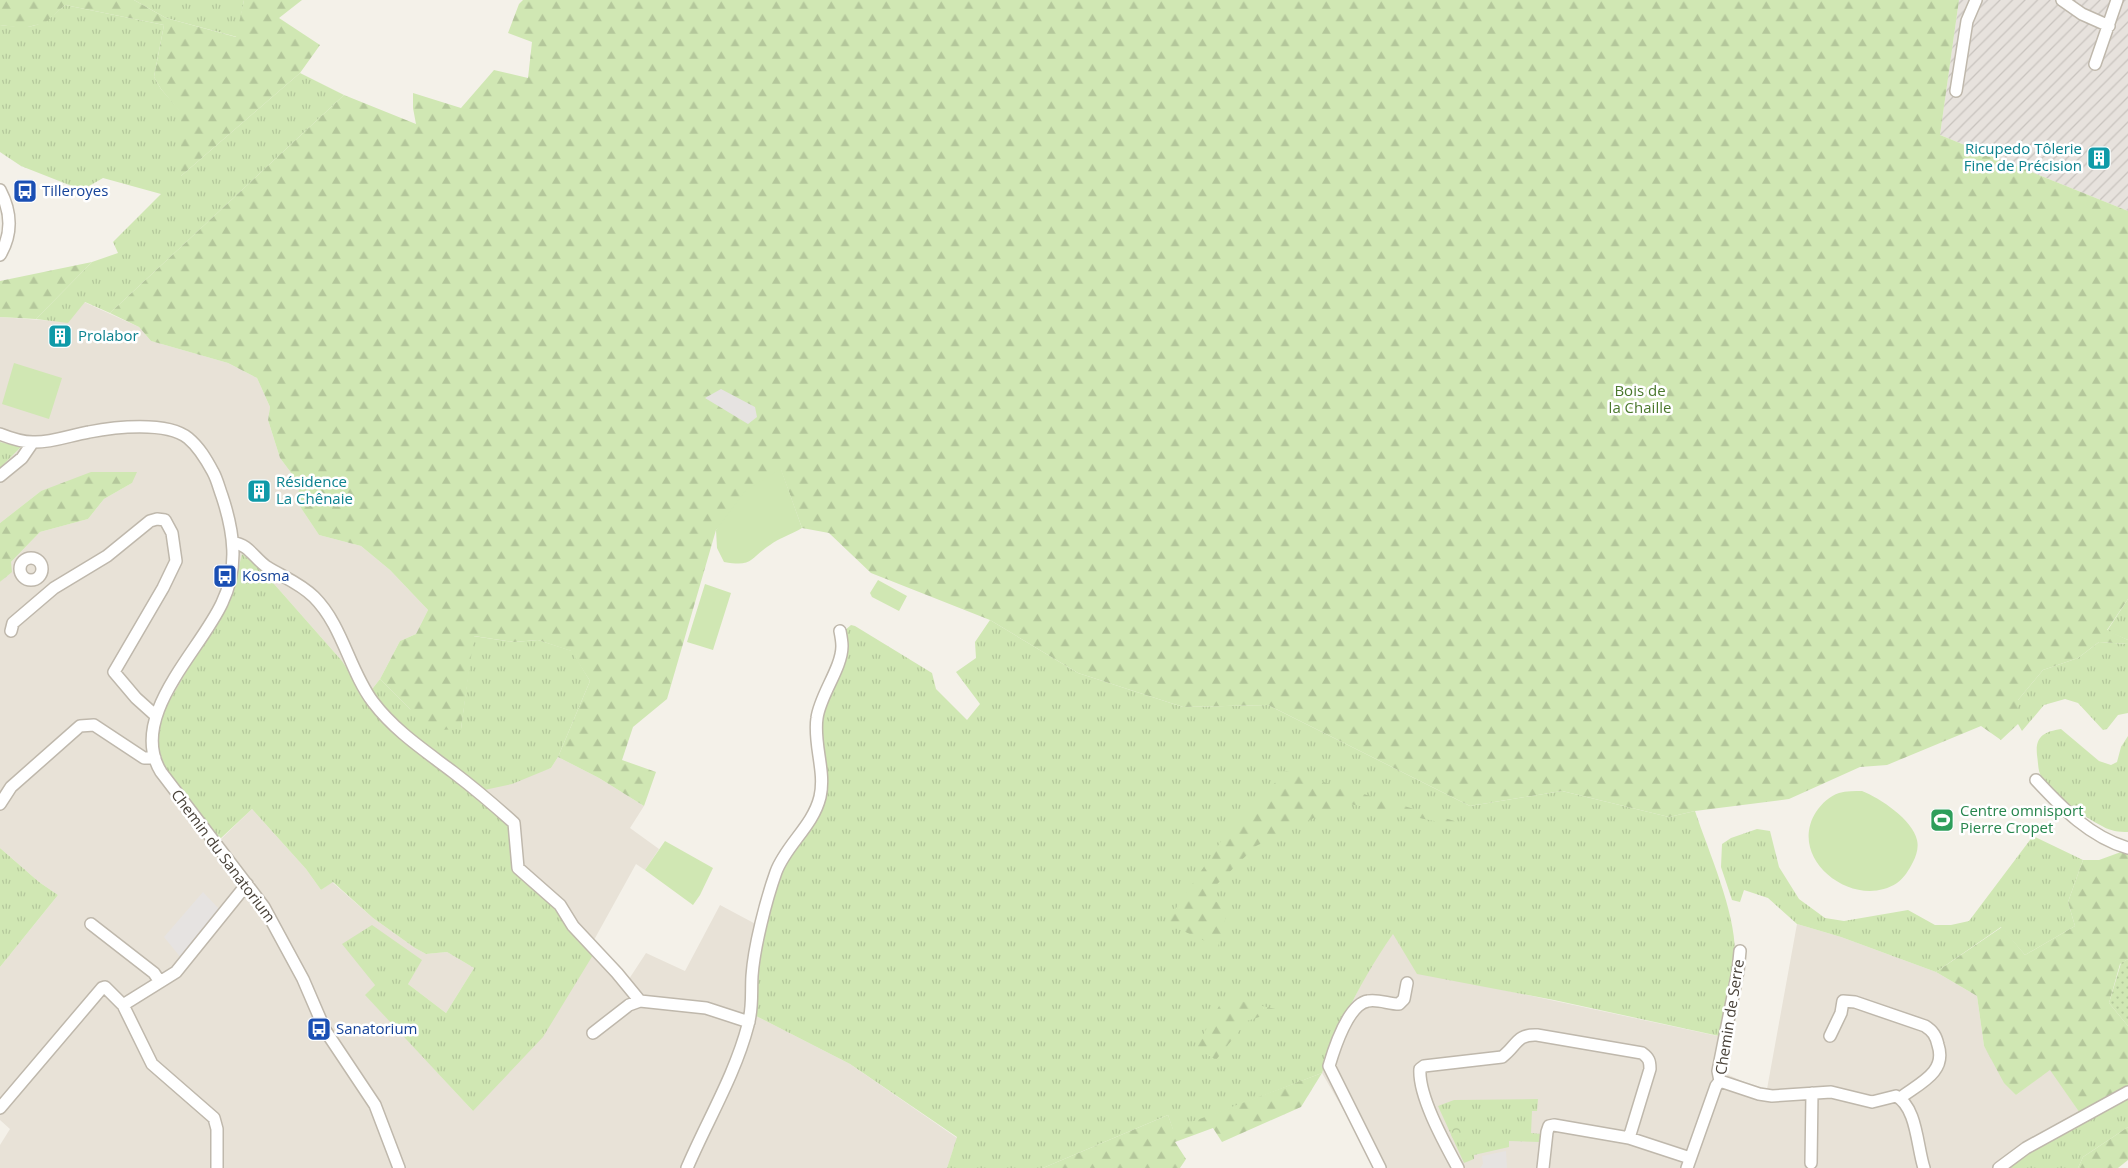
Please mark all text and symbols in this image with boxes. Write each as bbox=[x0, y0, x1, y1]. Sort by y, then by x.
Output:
place label: Ricupedo Tôlerie Fine de Précision bbox=[1964, 138, 2082, 175]
building icon: Ricupedo Tôlerie Fine de Précision bbox=[2086, 145, 2112, 171]
bus stop icon: Tilleroyes bbox=[12, 178, 38, 204]
place label: Tilleroyes bbox=[42, 180, 108, 200]
building icon: Prolabor bbox=[47, 323, 73, 349]
place label: Prolabor bbox=[78, 325, 139, 345]
park label: Bois de la Chaille bbox=[1609, 380, 1671, 417]
place label: Résidence La Chênaie bbox=[276, 471, 353, 508]
building icon: Résidence La Chênaie bbox=[246, 478, 272, 504]
bus stop icon: Kosma bbox=[212, 563, 238, 589]
place label: Kosma bbox=[242, 565, 290, 585]
street label: Chemin du Sanatorium bbox=[167, 785, 280, 926]
place label: Centre omnisport Pierre Cropet bbox=[1960, 800, 2084, 837]
sports icon: Centre omnisport Pierre Cropet bbox=[1929, 807, 1955, 833]
street label: Chemin de Serre bbox=[1710, 958, 1748, 1076]
bus stop icon: Sanatorium bbox=[306, 1016, 332, 1042]
place label: Sanatorium bbox=[336, 1018, 417, 1038]

